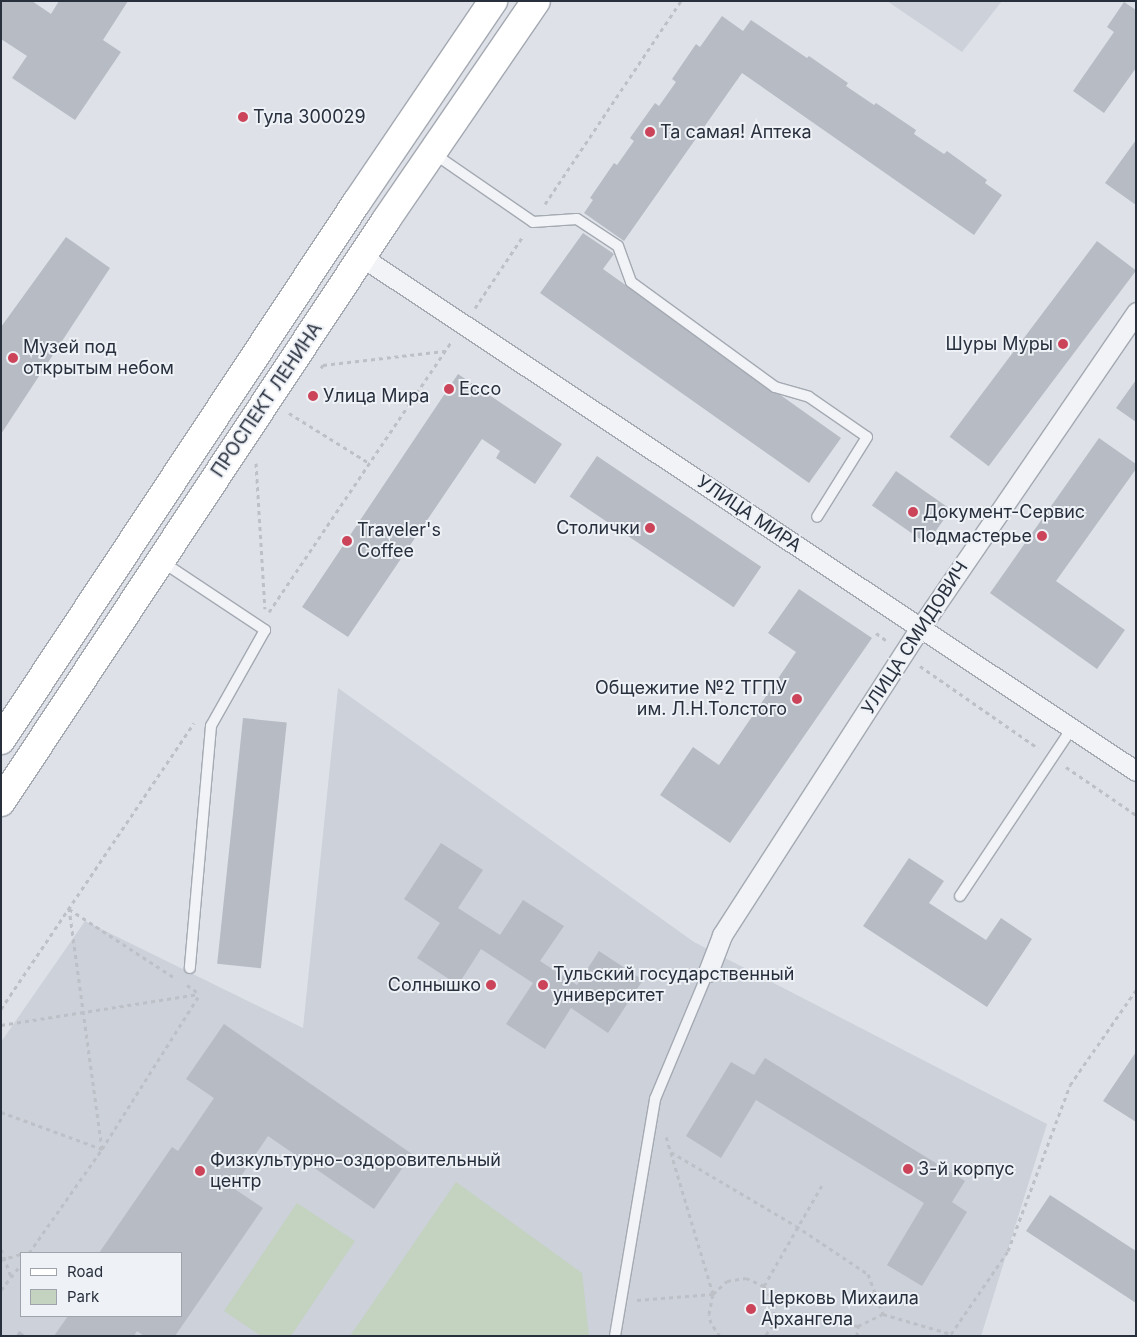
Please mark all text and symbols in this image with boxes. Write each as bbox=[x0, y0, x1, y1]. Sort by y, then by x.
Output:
place label: Тула 300029 bbox=[253, 106, 366, 128]
marker: Тула 300029 bbox=[237, 111, 249, 123]
place label: Та самая! Аптека bbox=[660, 121, 812, 143]
marker: Та самая! Аптека bbox=[644, 126, 656, 138]
street label: ПРОСПЕКТ ЛЕНИНА bbox=[207, 319, 327, 481]
place label: Шуры Муры bbox=[945, 333, 1053, 355]
place label: Музей под открытым небом bbox=[23, 337, 174, 379]
marker: Шуры Муры bbox=[1057, 338, 1069, 350]
marker: Музей под открытым небом bbox=[7, 352, 19, 364]
place label: Ecco bbox=[459, 378, 501, 400]
marker: Ecco bbox=[443, 383, 455, 395]
place label: Улица Мира bbox=[323, 385, 429, 407]
marker: Улица Мира bbox=[307, 390, 319, 402]
street label: УЛИЦА МИРА bbox=[693, 471, 805, 557]
place label: Документ-Сервис bbox=[923, 501, 1085, 523]
marker: Документ-Сервис bbox=[907, 506, 919, 518]
place label: Столички bbox=[556, 517, 640, 539]
place label: Traveler's Coffee bbox=[357, 520, 441, 562]
marker: Столички bbox=[644, 522, 656, 534]
place label: Подмастерье bbox=[912, 525, 1032, 547]
marker: Подмастерье bbox=[1036, 530, 1048, 542]
marker: Traveler's Coffee bbox=[341, 535, 353, 547]
street label: УЛИЦА СМИДОВИЧ bbox=[857, 557, 973, 719]
place label: Общежитие №2 ТГПУ им. Л.Н.Толстого bbox=[595, 678, 787, 721]
marker: Общежитие №2 ТГПУ им. Л.Н.Толстого bbox=[791, 693, 803, 705]
place label: Тульский государственный университет bbox=[553, 964, 794, 1006]
place label: Солнышко bbox=[388, 974, 481, 996]
marker: Солнышко bbox=[485, 979, 497, 991]
marker: Тульский государственный университет bbox=[537, 979, 549, 991]
place label: Физкультурно-оздоровительный центр bbox=[210, 1150, 501, 1192]
place label: 3-й корпус bbox=[918, 1158, 1015, 1180]
marker: 3-й корпус bbox=[902, 1163, 914, 1175]
marker: Физкультурно-оздоровительный центр bbox=[194, 1165, 206, 1177]
legend bbox=[20, 1252, 182, 1317]
text: Road bbox=[67, 1262, 103, 1281]
text: Park bbox=[67, 1287, 99, 1306]
place label: Церковь Михаила Архангела bbox=[761, 1288, 919, 1330]
marker: Церковь Михаила Архангела bbox=[745, 1303, 757, 1315]

